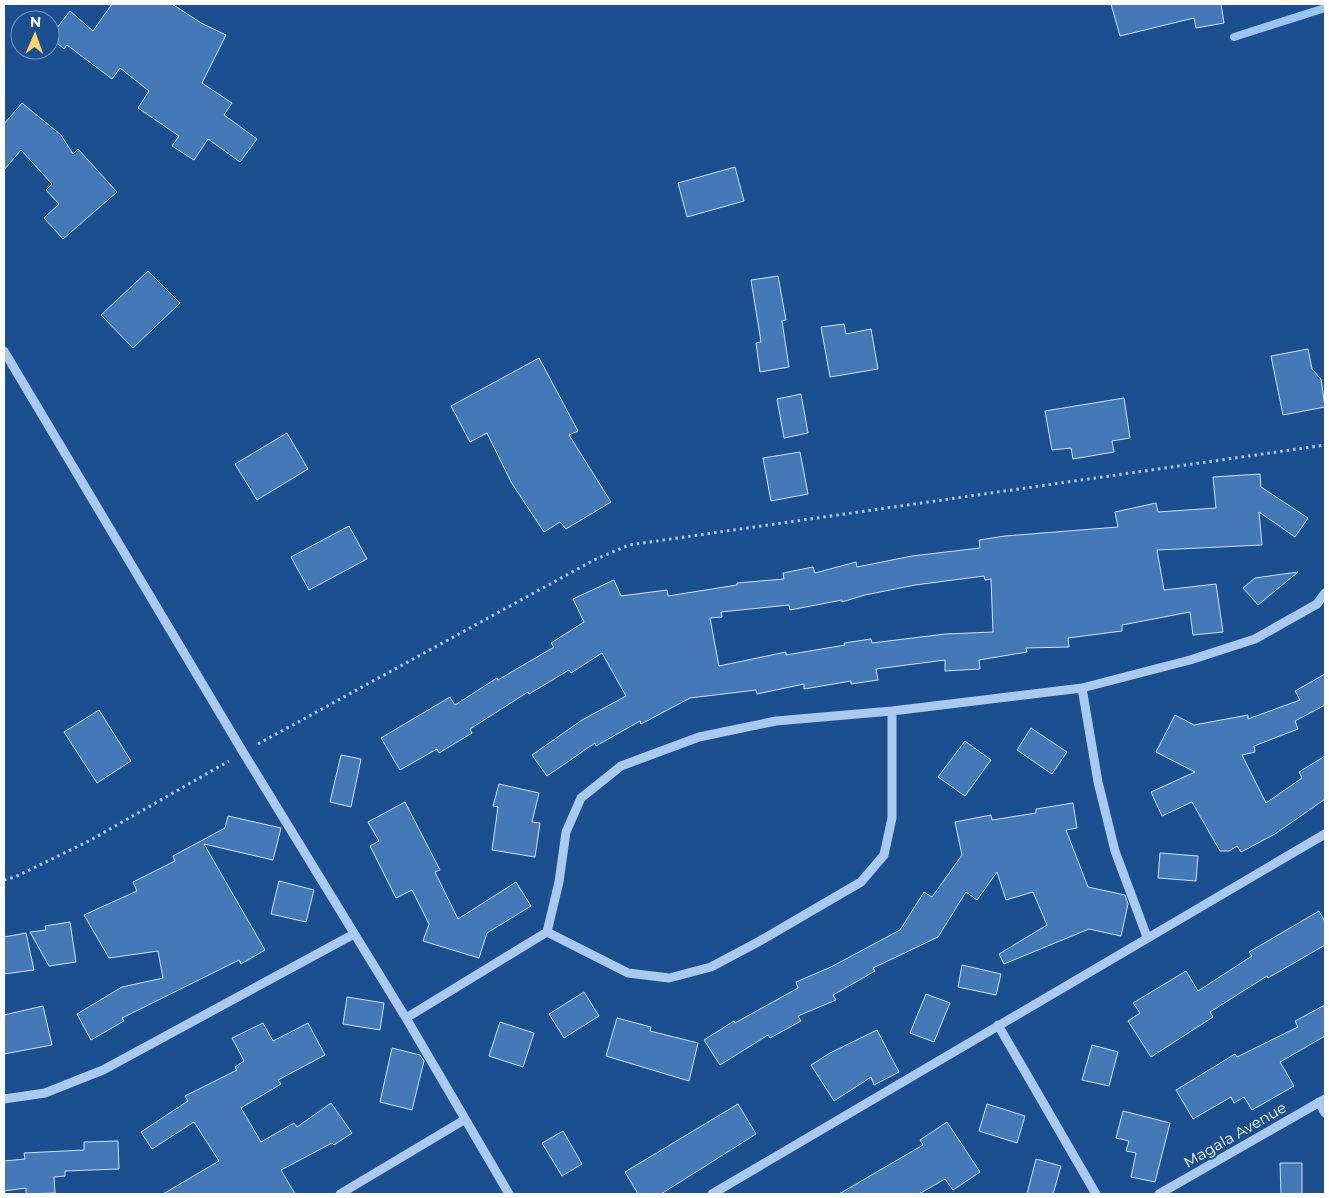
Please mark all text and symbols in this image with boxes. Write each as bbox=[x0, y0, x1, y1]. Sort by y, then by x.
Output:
north arrow bbox=[10, 10, 60, 60]
text: N bbox=[29, 13, 41, 31]
street label: Magala Avenue bbox=[1180, 1097, 1290, 1172]

